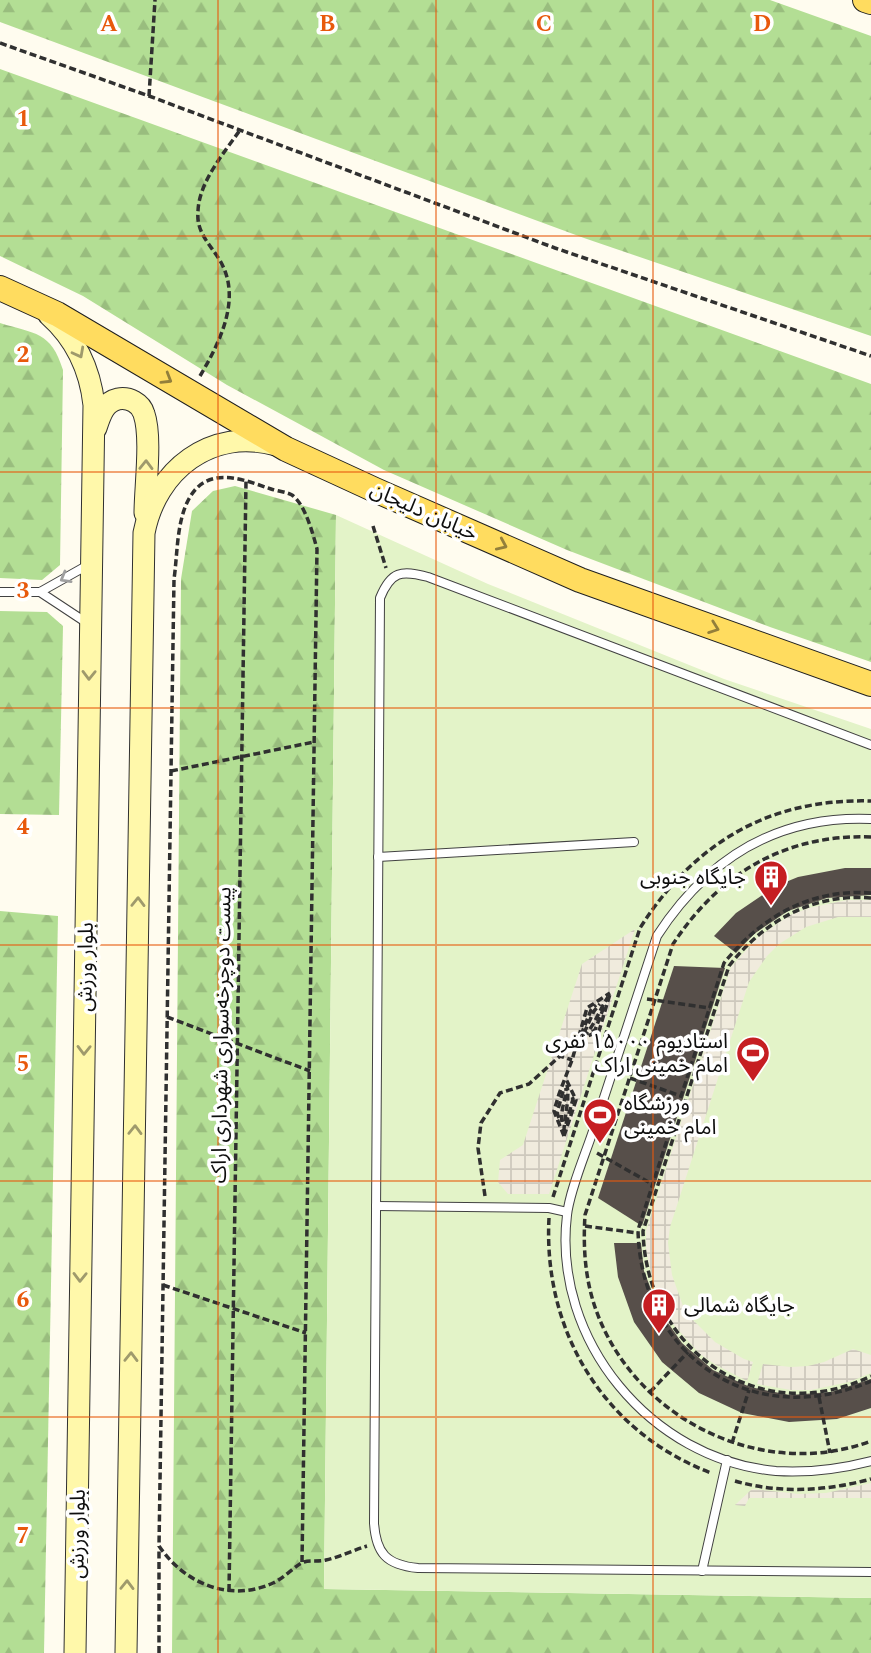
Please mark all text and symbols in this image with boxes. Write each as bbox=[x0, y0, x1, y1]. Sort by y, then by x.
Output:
text: A bbox=[100, 7, 118, 42]
text: B bbox=[319, 7, 335, 42]
text: C bbox=[536, 7, 552, 42]
text: D bbox=[753, 7, 771, 42]
text: 1 bbox=[17, 102, 29, 137]
text: 2 bbox=[17, 338, 30, 373]
one-way arrow bbox=[70, 346, 84, 358]
one-way arrow bbox=[160, 371, 173, 384]
one-way arrow bbox=[138, 459, 154, 469]
street label: خیابان دلیجان bbox=[365, 474, 483, 550]
one-way arrow bbox=[495, 537, 507, 551]
one-way arrow bbox=[60, 570, 73, 583]
text: 3 bbox=[17, 574, 30, 609]
one-way arrow bbox=[707, 620, 719, 634]
one-way arrow bbox=[82, 670, 97, 681]
text: 4 bbox=[17, 810, 30, 845]
building icon: جایگاه جنوبی bbox=[752, 858, 790, 907]
place label: جایگاه جنوبی bbox=[640, 862, 746, 894]
street label: پیست دوچرخه‌سواری شهرداری اراک bbox=[203, 886, 241, 1184]
one-way arrow bbox=[131, 897, 146, 908]
street label: بلوار ورزش bbox=[69, 922, 103, 1012]
place label: استادیوم ۱۵۰۰۰ نفری امام خمینی اراک bbox=[545, 1026, 728, 1082]
sports icon: استادیوم ۱۵۰۰۰ نفری امام خمینی اراک bbox=[734, 1034, 772, 1083]
one-way arrow bbox=[76, 1045, 91, 1056]
text: 5 bbox=[17, 1047, 29, 1082]
place label: ورزشگاه امام خمینی bbox=[624, 1088, 717, 1144]
sports icon: ورزشگاه امام خمینی bbox=[581, 1096, 619, 1145]
one-way arrow bbox=[127, 1124, 142, 1135]
one-way arrow bbox=[72, 1273, 88, 1283]
text: 6 bbox=[17, 1283, 30, 1318]
building icon: جایگاه شمالی bbox=[640, 1286, 678, 1335]
place label: جایگاه شمالی bbox=[684, 1290, 795, 1322]
one-way arrow bbox=[123, 1352, 139, 1362]
street label: بلوار ورزش bbox=[61, 1489, 95, 1579]
text: 7 bbox=[17, 1519, 29, 1554]
one-way arrow bbox=[120, 1579, 135, 1590]

